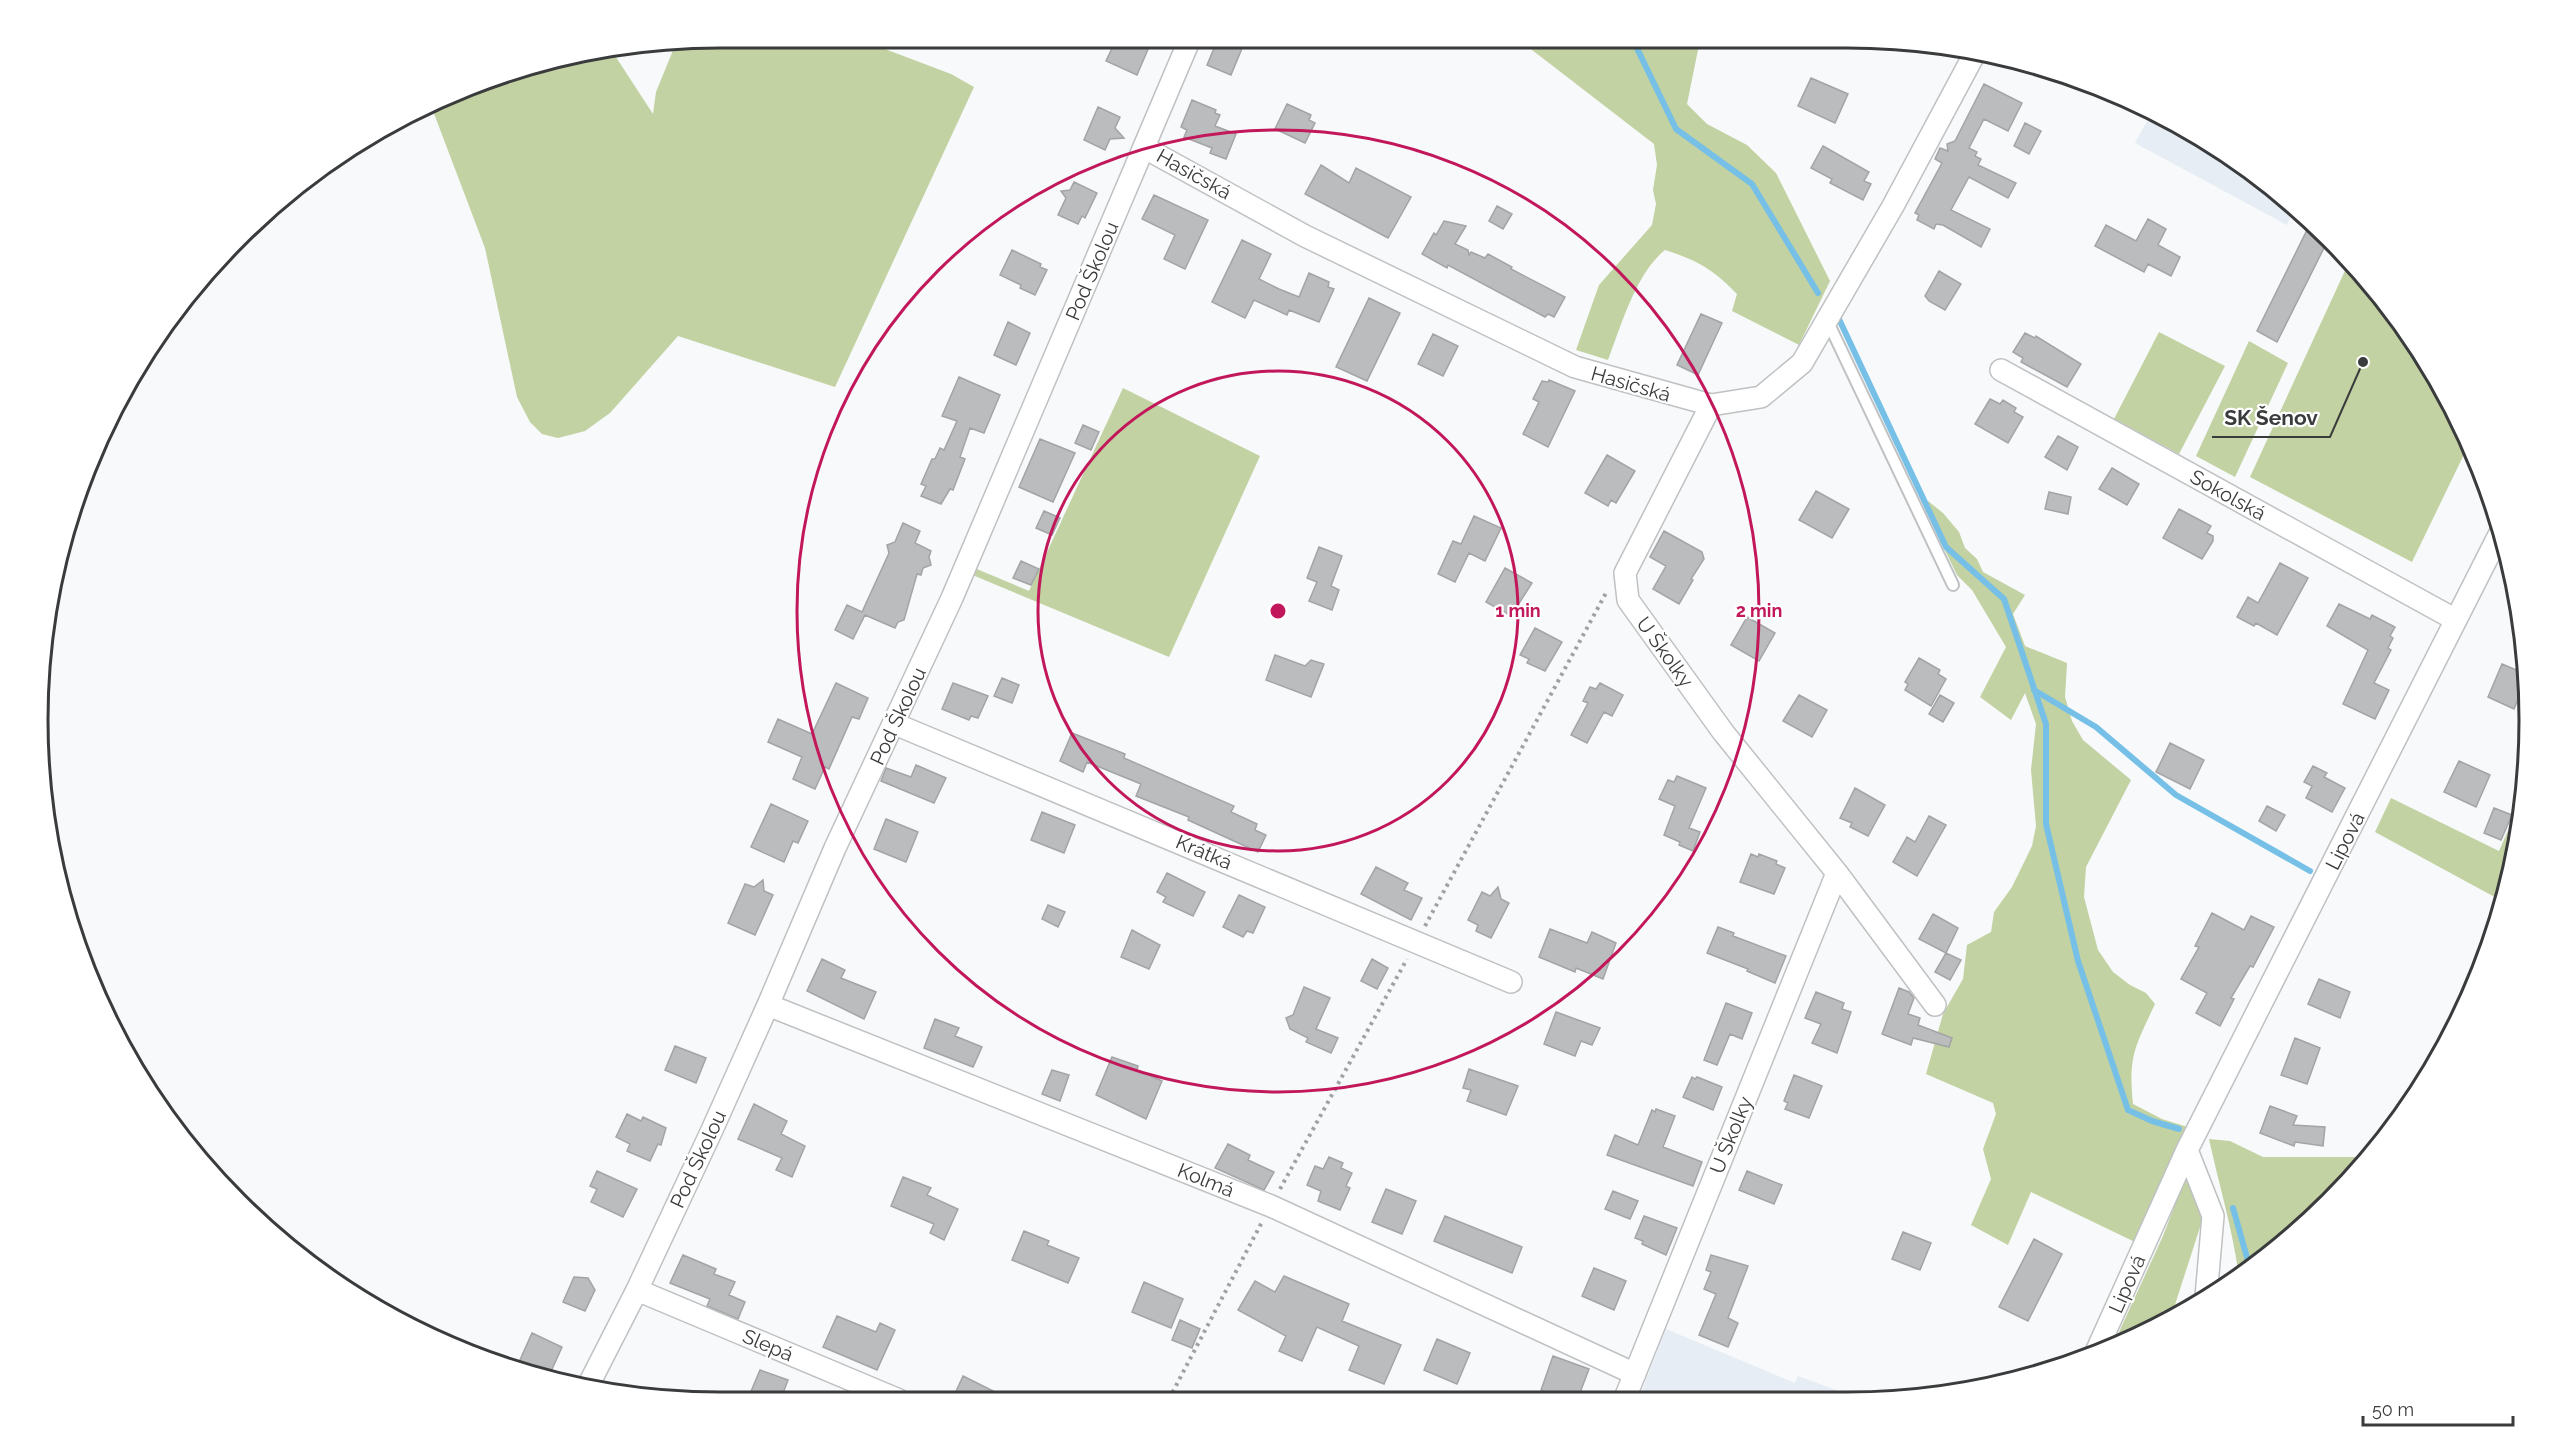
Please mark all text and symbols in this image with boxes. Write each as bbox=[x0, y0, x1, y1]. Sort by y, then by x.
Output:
street label: Hasičská bbox=[1152, 144, 1236, 204]
street label: Pod Školou bbox=[1060, 218, 1124, 324]
street label: Hasičská bbox=[1588, 361, 1674, 407]
callout: SK Šenov bbox=[2212, 398, 2330, 437]
text: SK Šenov bbox=[2224, 405, 2318, 430]
street label: Sokolská bbox=[2186, 464, 2270, 526]
text: 1 min bbox=[1495, 600, 1541, 621]
text: 2 min bbox=[1736, 600, 1782, 621]
centre of rings bbox=[1268, 601, 1288, 621]
street label: U Školky bbox=[1631, 612, 1699, 692]
street label: Pod Školou bbox=[864, 663, 931, 769]
street label: Lipová bbox=[2320, 808, 2370, 874]
street label: Krátká bbox=[1172, 829, 1236, 875]
street label: U Školky bbox=[1704, 1092, 1757, 1177]
street label: Pod Školou bbox=[664, 1106, 731, 1212]
street label: Kolmá bbox=[1174, 1158, 1238, 1202]
street label: Lipová bbox=[2104, 1251, 2150, 1317]
street label: Slepá bbox=[739, 1324, 797, 1366]
scale bar bbox=[2363, 1389, 2513, 1427]
text: 50 m bbox=[2372, 1399, 2414, 1420]

